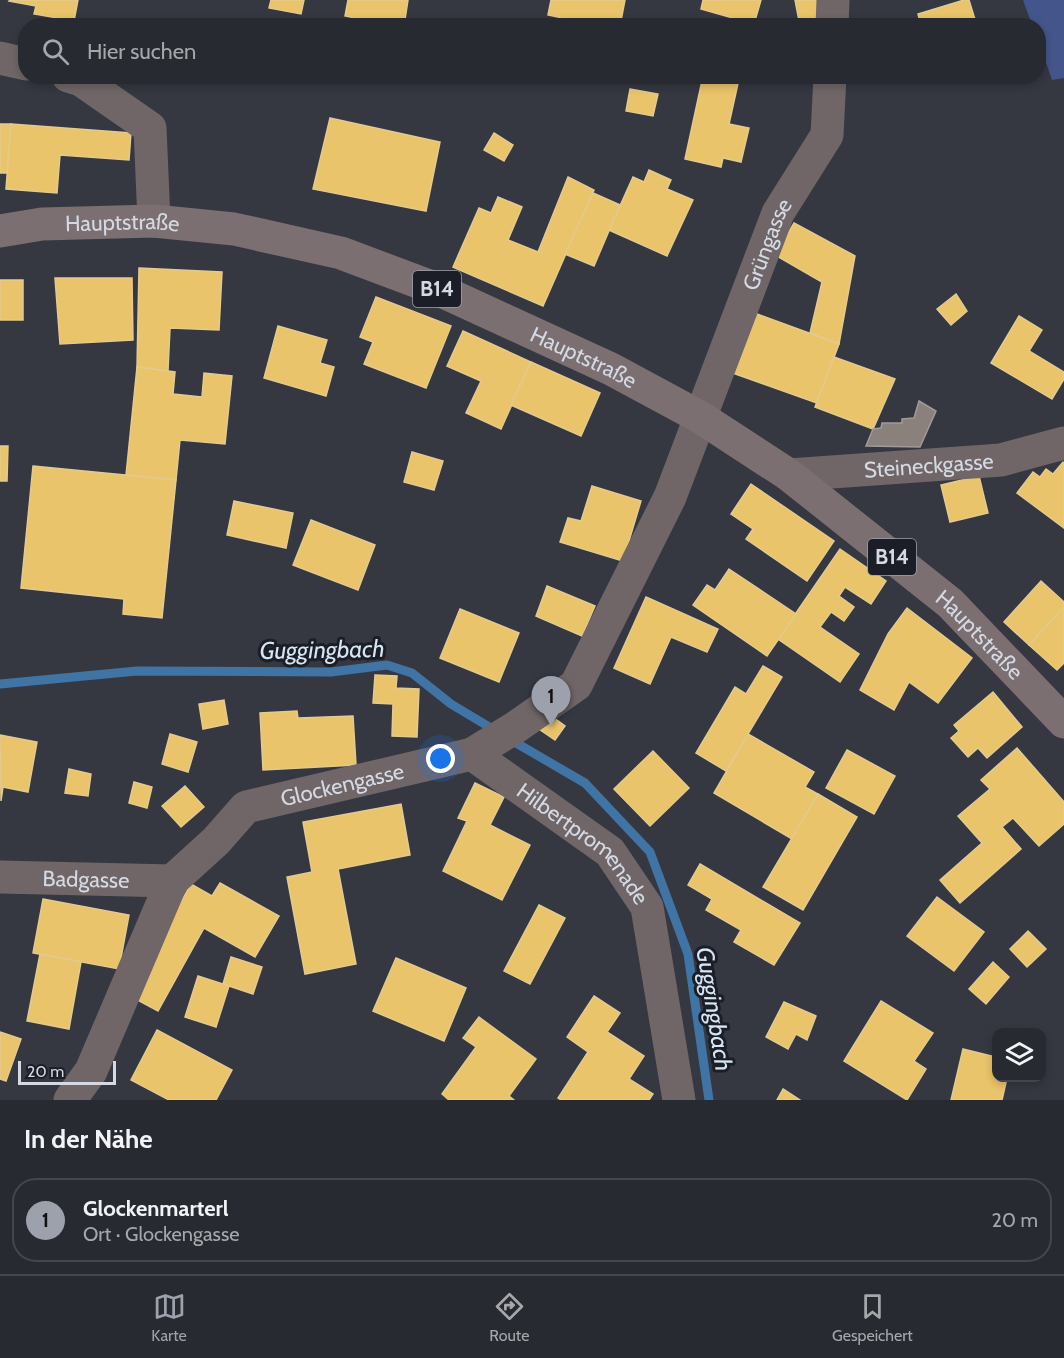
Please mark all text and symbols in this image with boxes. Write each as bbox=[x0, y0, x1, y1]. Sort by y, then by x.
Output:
search box bbox=[18, 18, 1046, 84]
icon: search bbox=[39, 35, 72, 68]
text: Hier suchen bbox=[87, 38, 196, 65]
street label: Grüngasse bbox=[737, 193, 798, 294]
street label: Hauptstraße bbox=[65, 208, 181, 237]
road number: B14 bbox=[413, 271, 461, 307]
street label: Hauptstraße bbox=[526, 321, 641, 394]
street label: Steineckgasse bbox=[863, 448, 994, 484]
road number: B14 bbox=[868, 539, 916, 575]
street label: Hauptstraße bbox=[930, 584, 1029, 685]
water label: Guggingbach bbox=[259, 634, 385, 665]
pin: 1 bbox=[532, 676, 570, 726]
your location bbox=[426, 744, 455, 773]
street label: Glockengasse bbox=[278, 757, 407, 812]
street label: Hilbertpromenade bbox=[512, 777, 654, 910]
street label: Badgasse bbox=[42, 865, 130, 894]
water label: Guggingbach bbox=[690, 945, 739, 1073]
map controls bbox=[992, 1028, 1046, 1082]
button: layers bbox=[992, 1028, 1046, 1082]
scale bar bbox=[18, 1058, 116, 1086]
text: 20 m bbox=[27, 1062, 64, 1081]
text: In der Nähe bbox=[24, 1123, 153, 1155]
text: Glockenmarterl bbox=[83, 1195, 229, 1222]
text: 1 bbox=[42, 1208, 49, 1232]
text: 20 m bbox=[992, 1208, 1038, 1232]
text: Ort · Glockengasse bbox=[83, 1222, 239, 1246]
tab: Karte bbox=[151, 1290, 187, 1345]
tab: Route bbox=[489, 1290, 529, 1345]
tab: Gespeichert bbox=[832, 1290, 913, 1345]

